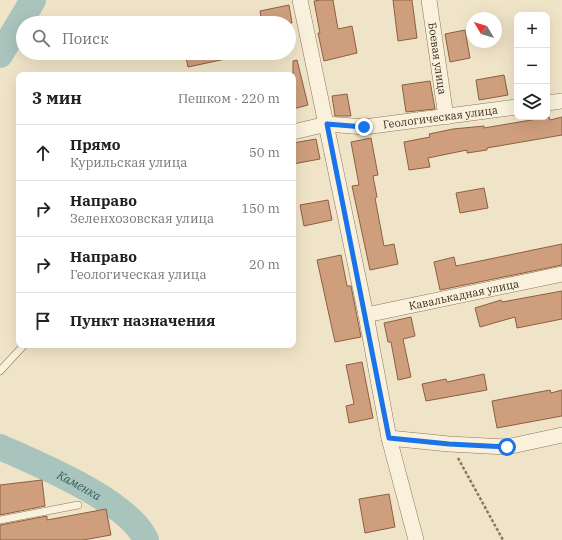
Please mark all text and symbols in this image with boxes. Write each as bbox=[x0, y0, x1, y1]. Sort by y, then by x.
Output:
north arrow bbox=[466, 12, 502, 48]
map controls bbox=[514, 12, 550, 120]
button: + bbox=[514, 12, 550, 48]
search box bbox=[16, 16, 296, 60]
street label: Боевая улица bbox=[425, 21, 450, 95]
icon: search bbox=[30, 27, 52, 49]
text: Поиск bbox=[62, 29, 109, 48]
button: − bbox=[514, 48, 550, 84]
button: layers bbox=[514, 84, 550, 120]
text: 3 мин bbox=[32, 87, 82, 109]
text: Пешком · 220 m bbox=[178, 90, 280, 107]
street label: Геологическая улица bbox=[382, 103, 499, 131]
route end bbox=[355, 118, 373, 136]
text: Прямо bbox=[70, 135, 121, 154]
icon: ahead bbox=[32, 142, 54, 164]
text: 50 m bbox=[249, 144, 280, 161]
text: Курильская улица bbox=[70, 154, 187, 171]
text: Направо bbox=[70, 191, 137, 210]
icon: right bbox=[32, 198, 54, 220]
text: 150 m bbox=[241, 200, 280, 217]
text: Зеленхозовская улица bbox=[70, 210, 214, 227]
text: Направо bbox=[70, 247, 137, 266]
icon: right bbox=[32, 254, 54, 276]
text: 20 m bbox=[249, 256, 280, 273]
text: Геологическая улица bbox=[70, 266, 206, 283]
street label: Кавалькадная улица bbox=[407, 276, 520, 313]
icon: arrive bbox=[32, 310, 54, 332]
text: Пункт назначения bbox=[70, 311, 216, 330]
route start bbox=[498, 438, 516, 456]
water label: Каменка bbox=[54, 466, 105, 503]

